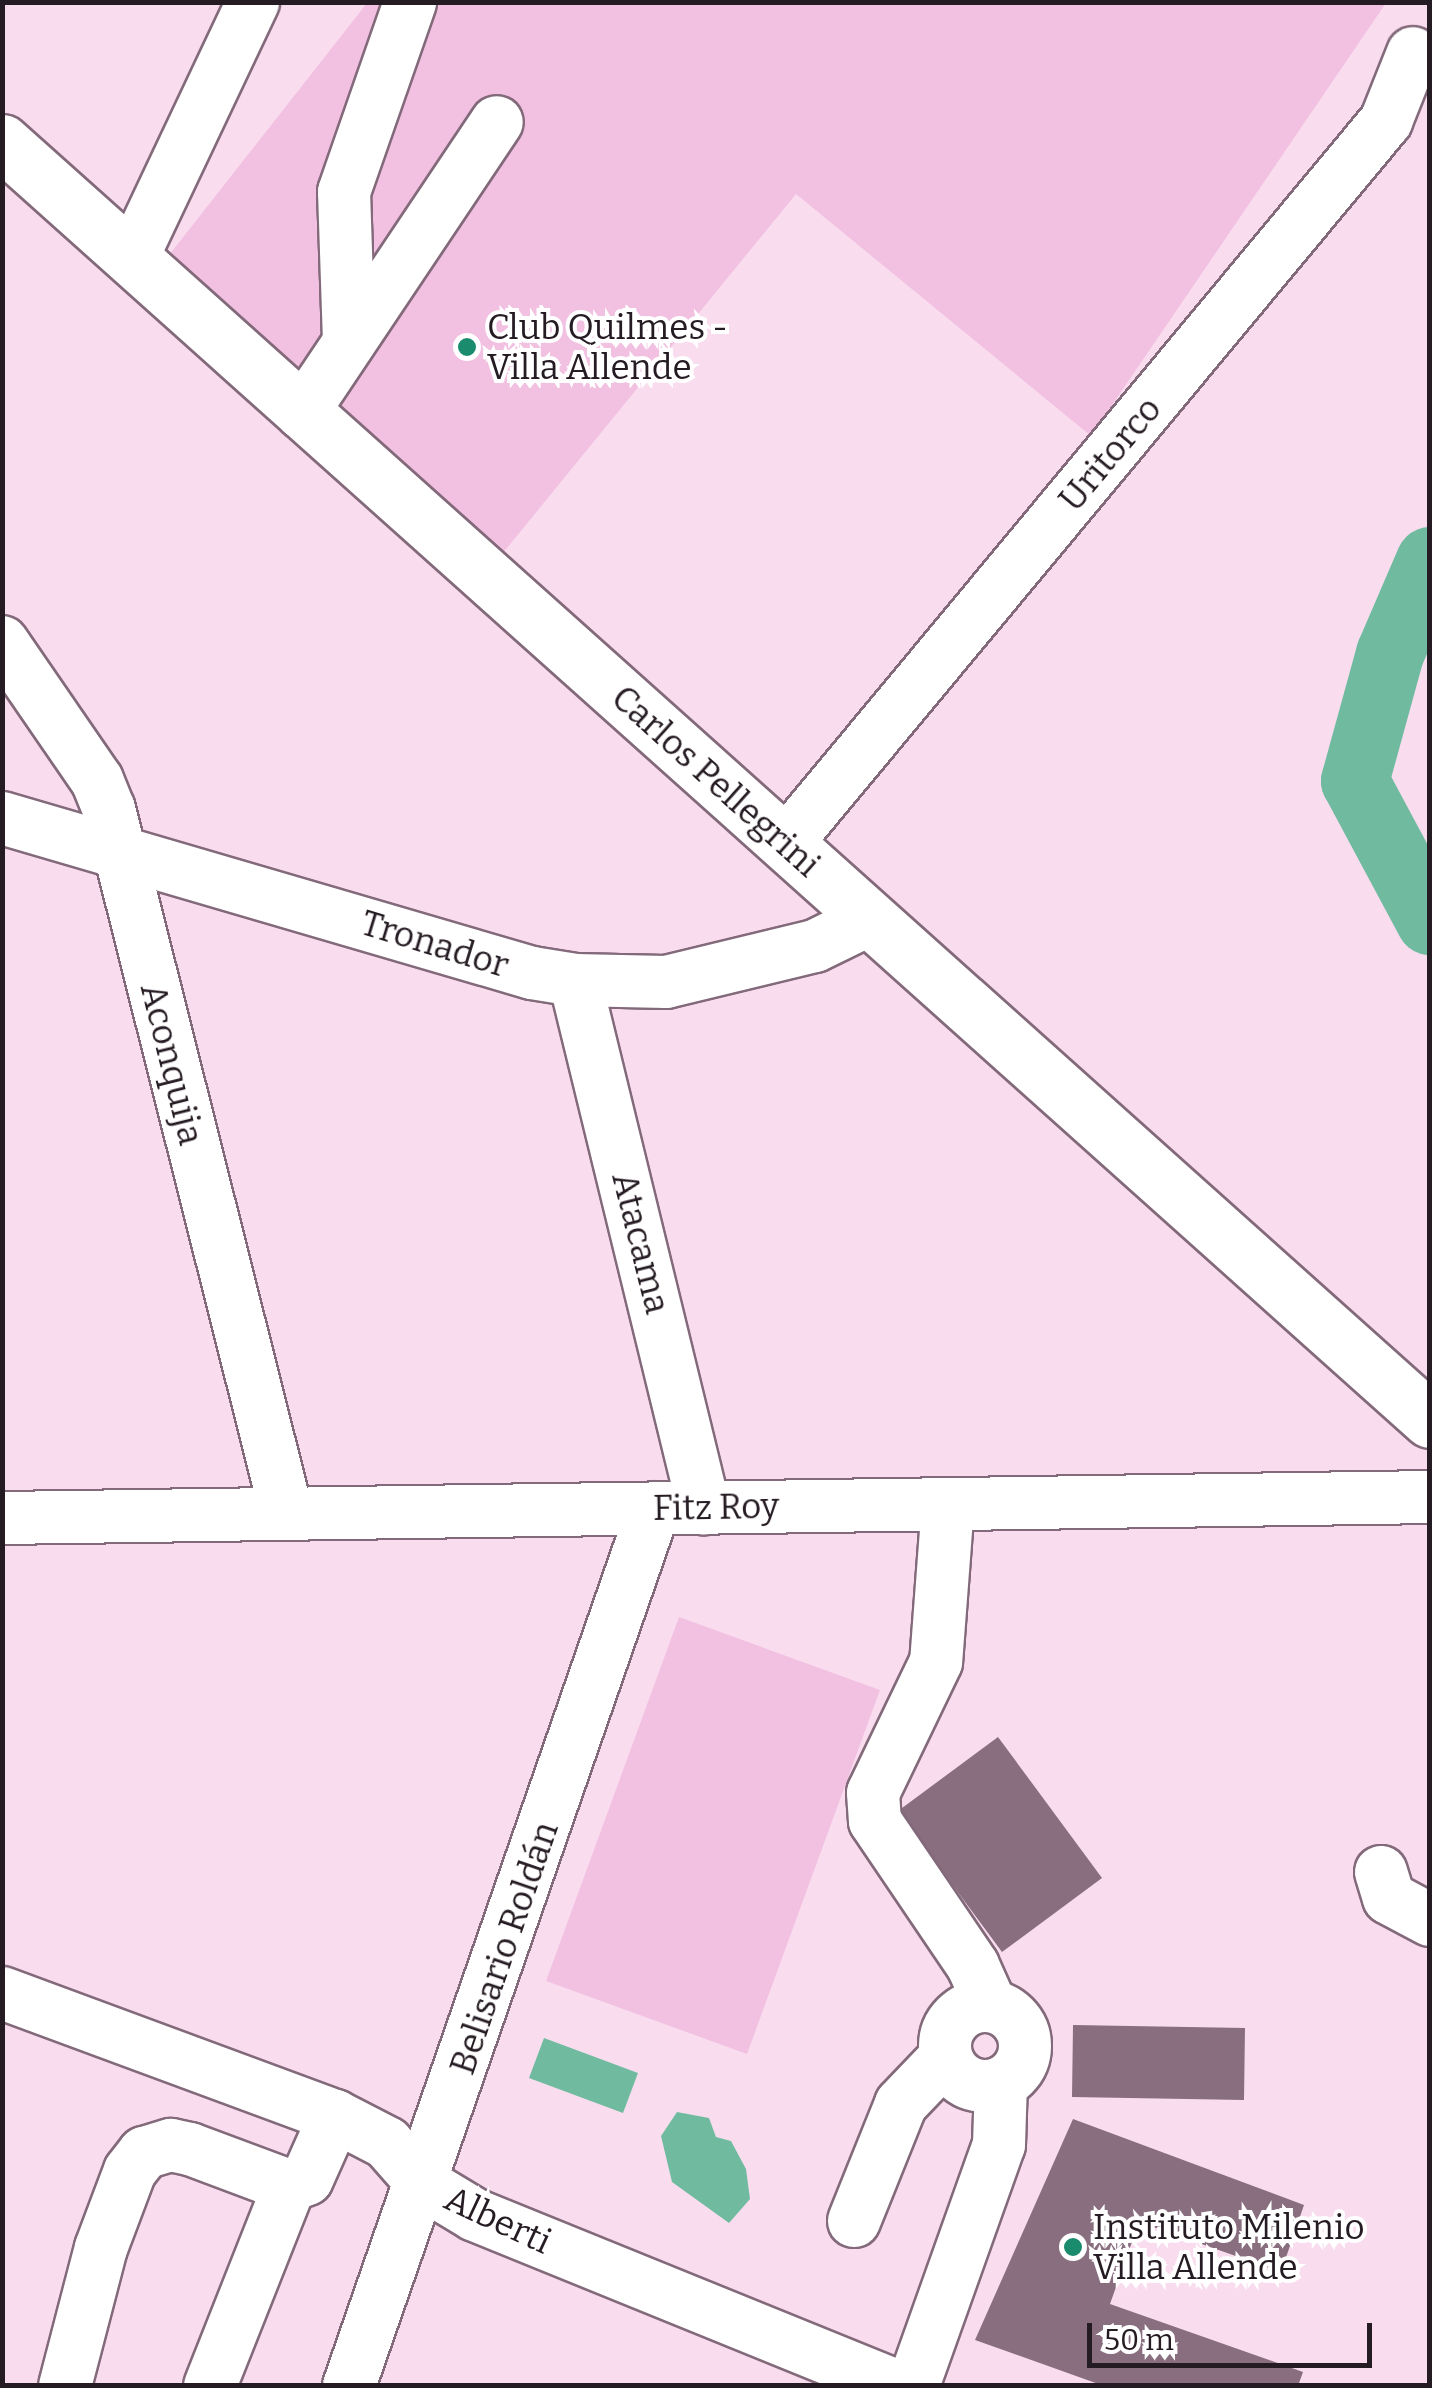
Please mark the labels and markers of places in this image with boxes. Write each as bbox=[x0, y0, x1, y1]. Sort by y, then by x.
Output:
place label: Club Quilmes - Villa Allende bbox=[487, 306, 728, 388]
marker: Club Quilmes - Villa Allende bbox=[456, 336, 478, 358]
place label: Instituto Milenio Villa Allende bbox=[1093, 2206, 1365, 2288]
marker: Instituto Milenio Villa Allende bbox=[1062, 2236, 1084, 2258]

